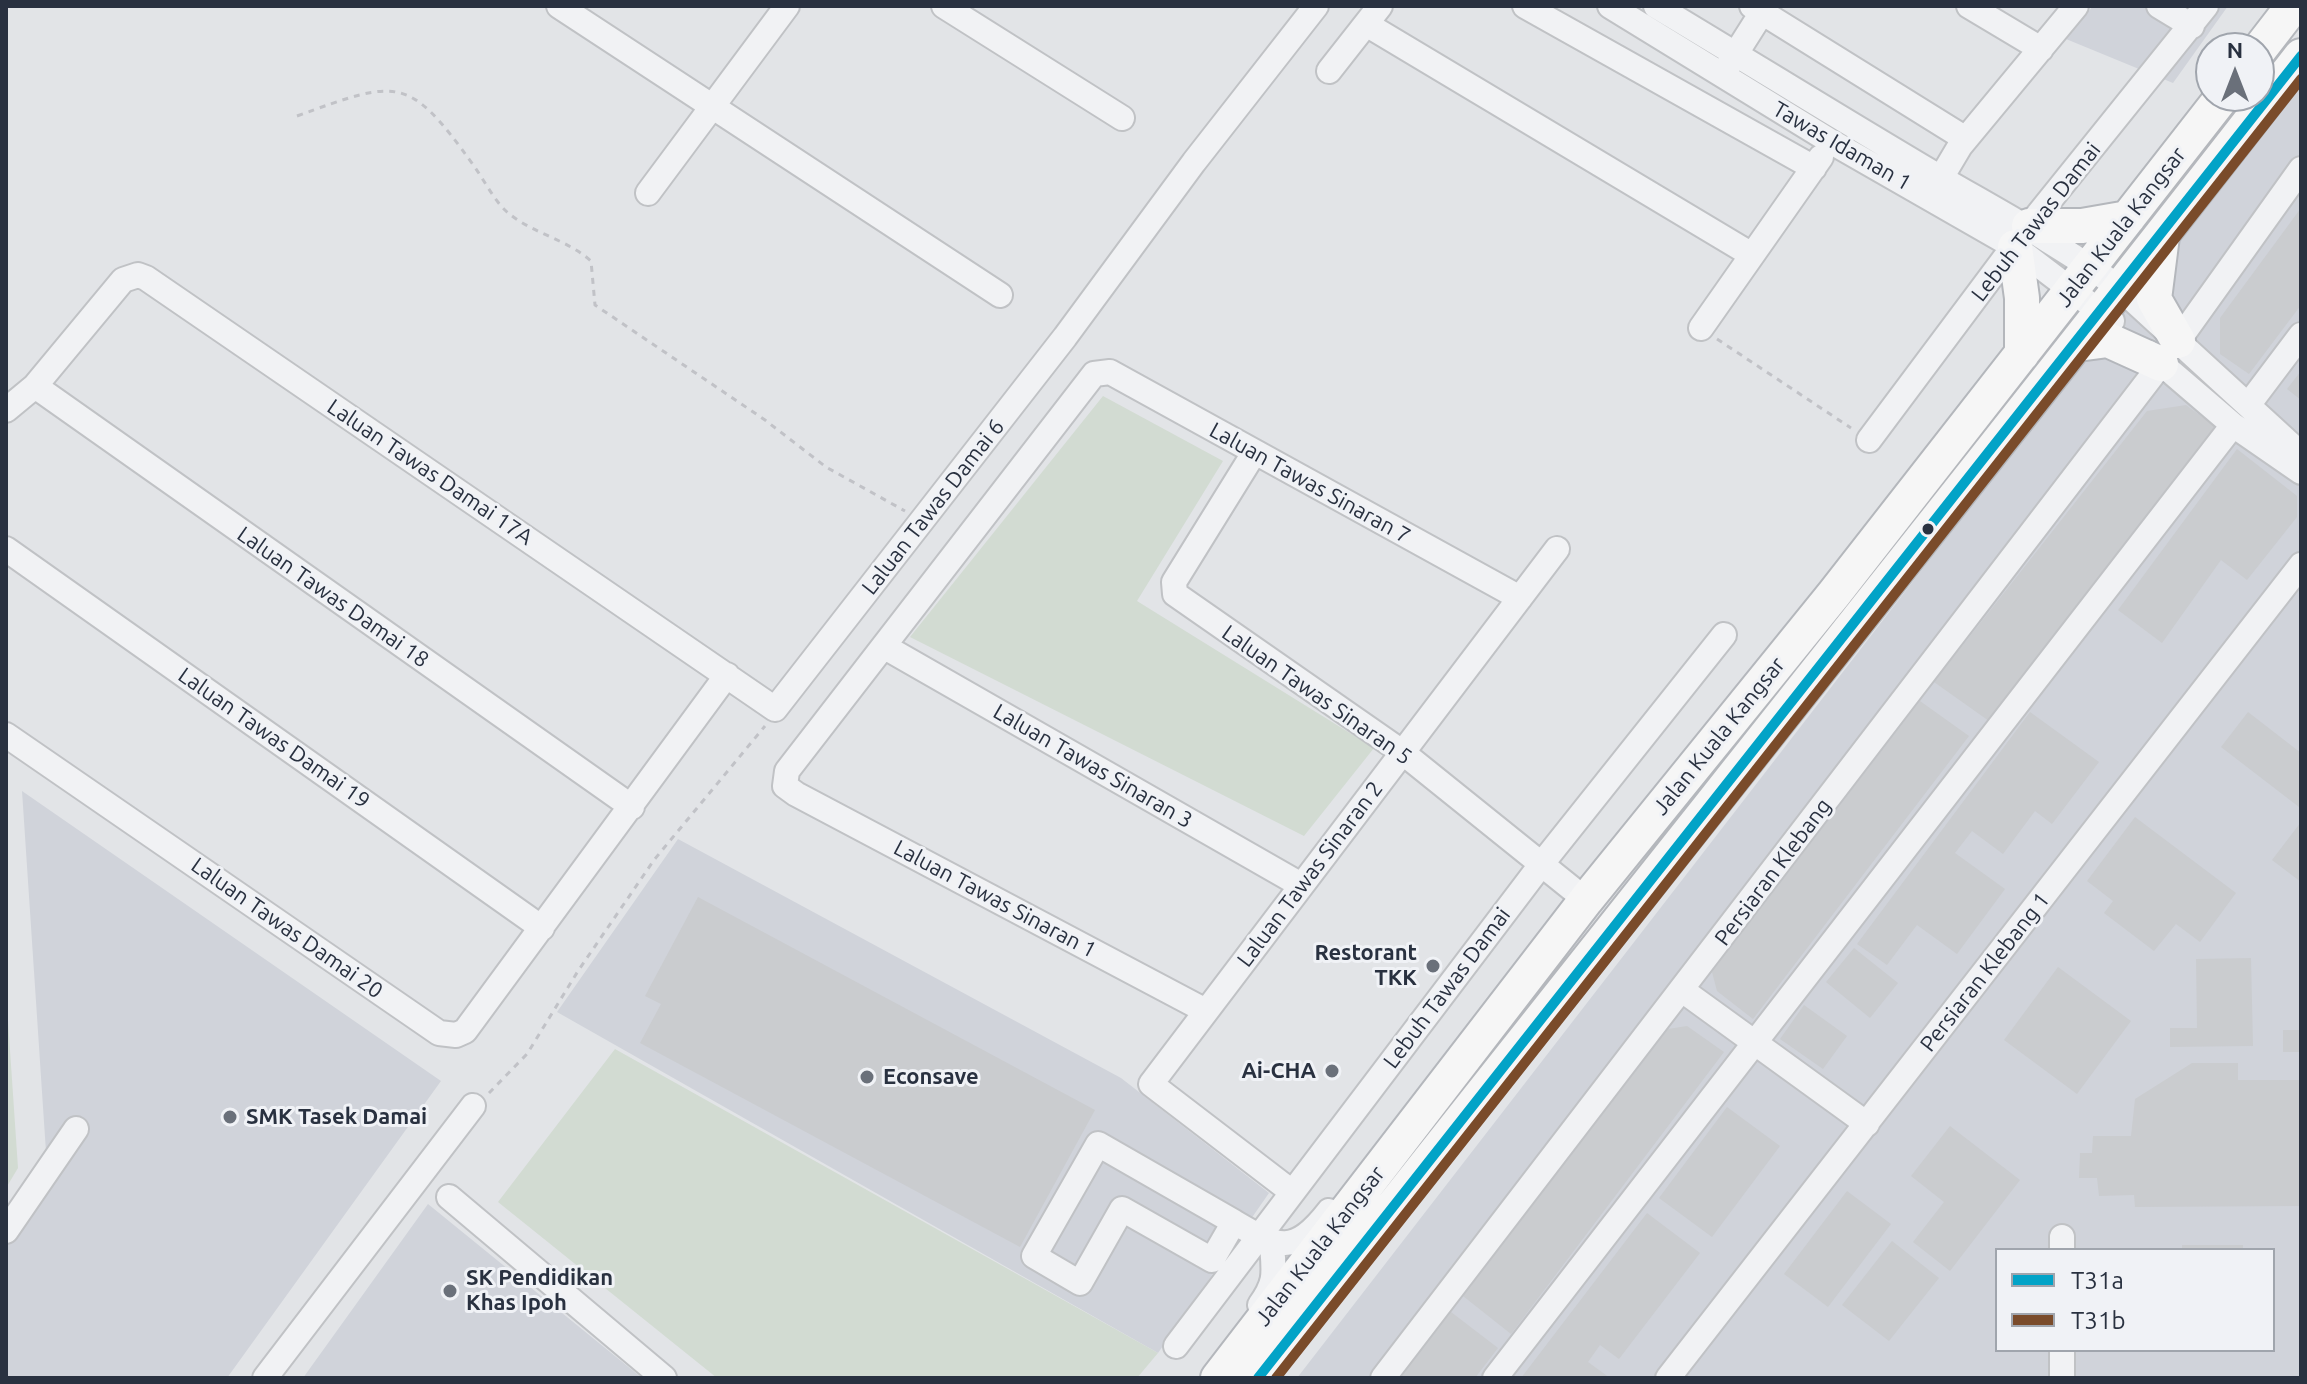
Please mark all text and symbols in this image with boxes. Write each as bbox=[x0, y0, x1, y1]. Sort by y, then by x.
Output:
north arrow bbox=[2195, 32, 2275, 112]
text: N bbox=[2227, 37, 2243, 62]
street label: Tawas Idaman 1 bbox=[1768, 96, 1916, 196]
street label: Lebuh Tawas Damai bbox=[1966, 137, 2106, 307]
street label: Jalan Kuala Kangsar bbox=[2050, 142, 2192, 312]
street label: Laluan Tawas Damai 17A bbox=[322, 393, 538, 551]
street label: Laluan Tawas Damai 6 bbox=[856, 414, 1010, 600]
street label: Laluan Tawas Sinaran 7 bbox=[1205, 417, 1415, 549]
street label: Laluan Tawas Damai 18 bbox=[232, 521, 434, 673]
unlabelled marker bbox=[1920, 521, 1936, 537]
street label: Laluan Tawas Sinaran 5 bbox=[1217, 619, 1417, 771]
street label: Jalan Kuala Kangsar bbox=[1647, 652, 1791, 820]
street label: Laluan Tawas Damai 19 bbox=[173, 662, 375, 814]
street label: Laluan Tawas Sinaran 3 bbox=[989, 698, 1197, 834]
street label: Laluan Tawas Sinaran 2 bbox=[1232, 776, 1388, 972]
street label: Persiaran Klebang bbox=[1709, 793, 1837, 951]
street label: Laluan Tawas Sinaran 1 bbox=[889, 834, 1101, 964]
street label: Laluan Tawas Damai 20 bbox=[186, 852, 388, 1004]
street label: Persiaran Klebang 1 bbox=[1915, 887, 2055, 1057]
street label: Lebuh Tawas Damai bbox=[1378, 902, 1516, 1074]
place label: Restorant TKK bbox=[1314, 940, 1417, 992]
marker: Restorant TKK bbox=[1424, 957, 1442, 975]
place label: Ai-CHA bbox=[1241, 1058, 1316, 1084]
marker: Ai-CHA bbox=[1323, 1062, 1341, 1080]
place label: Econsave bbox=[883, 1064, 979, 1090]
marker: Econsave bbox=[858, 1068, 876, 1086]
place label: SMK Tasek Damai bbox=[246, 1104, 427, 1130]
marker: SMK Tasek Damai bbox=[221, 1108, 239, 1126]
street label: Jalan Kuala Kangsar bbox=[1249, 1161, 1391, 1331]
legend bbox=[1995, 1248, 2275, 1352]
place label: SK Pendidikan Khas Ipoh bbox=[466, 1265, 613, 1316]
text: T31a bbox=[2071, 1267, 2124, 1294]
marker: SK Pendidikan Khas Ipoh bbox=[441, 1282, 459, 1300]
text: T31b bbox=[2071, 1307, 2125, 1334]

